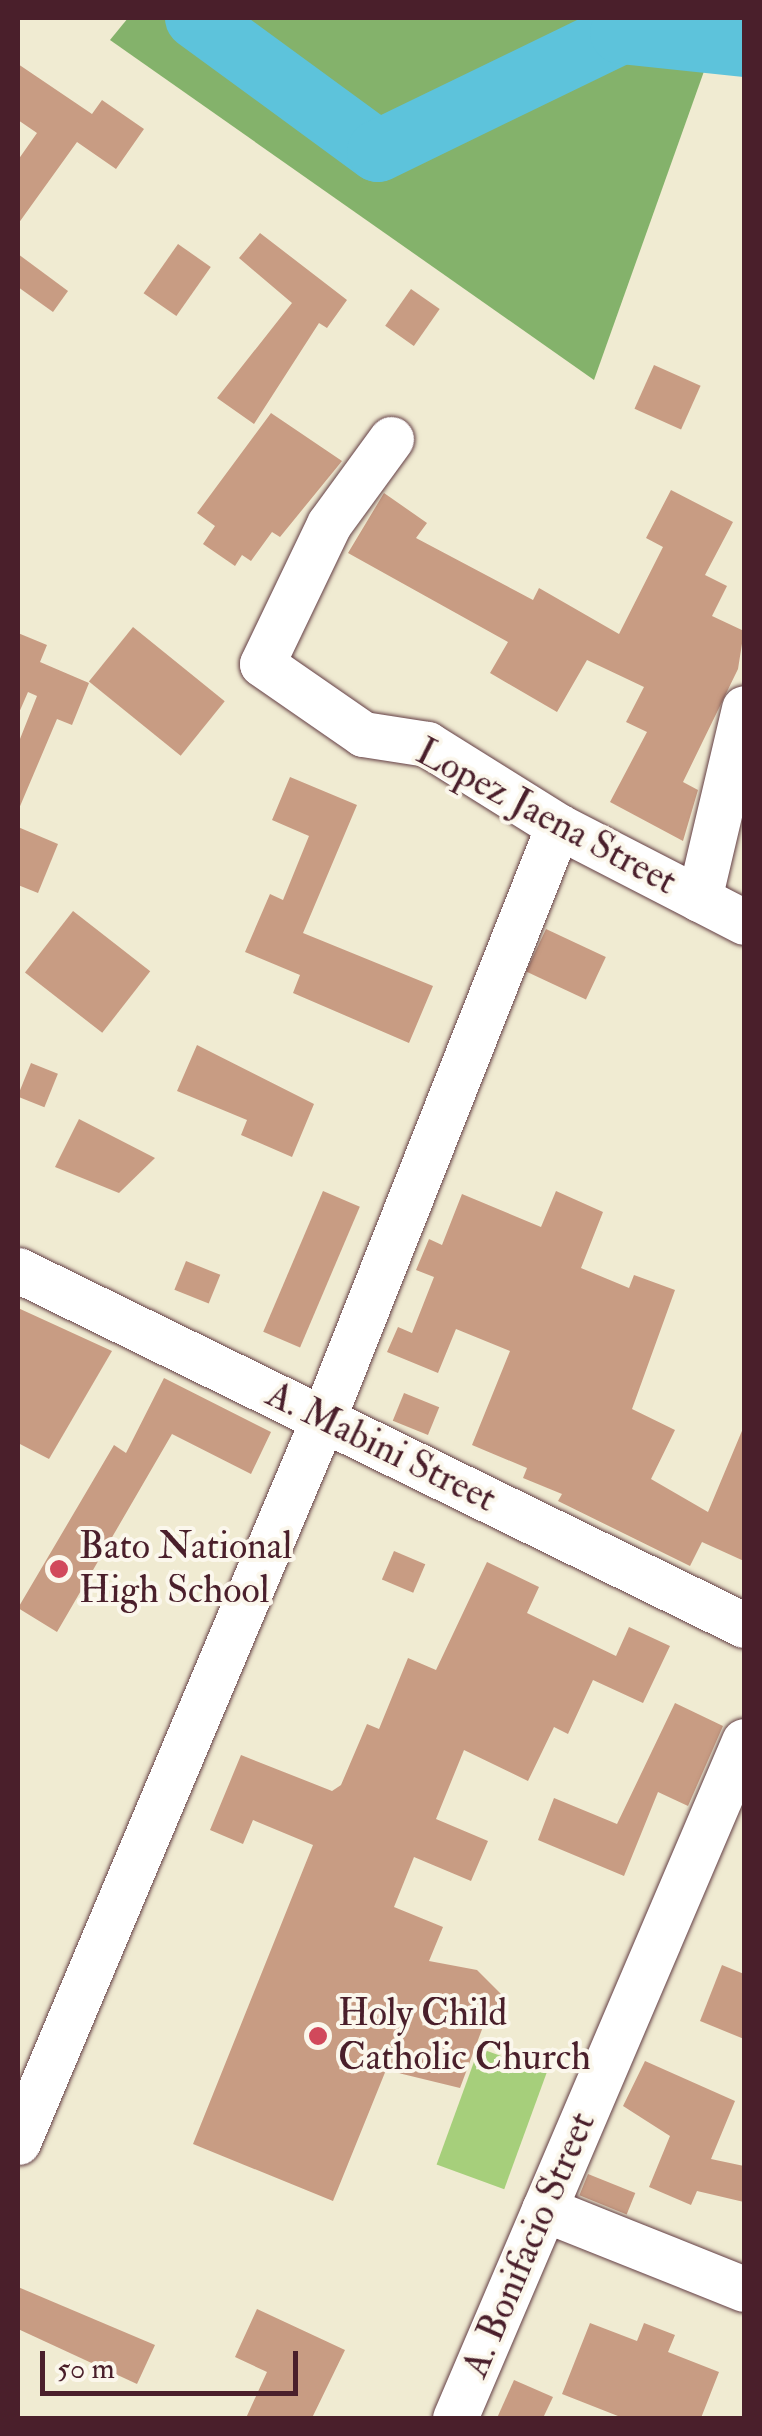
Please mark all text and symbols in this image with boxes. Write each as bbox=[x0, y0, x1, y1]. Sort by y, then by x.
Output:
street label: Lopez Jaena Street bbox=[408, 729, 684, 905]
street label: A. Mabini Street bbox=[259, 1372, 503, 1522]
place label: Bato National High School bbox=[79, 1524, 292, 1614]
marker: Bato National High School bbox=[48, 1558, 70, 1580]
place label: Holy Child Catholic Church bbox=[338, 1991, 591, 2080]
marker: Holy Child Catholic Church bbox=[307, 2025, 329, 2047]
street label: A. Bonifacio Street bbox=[453, 2106, 605, 2384]
scale bar bbox=[45, 2331, 302, 2393]
text: 50 m bbox=[57, 2350, 115, 2387]

